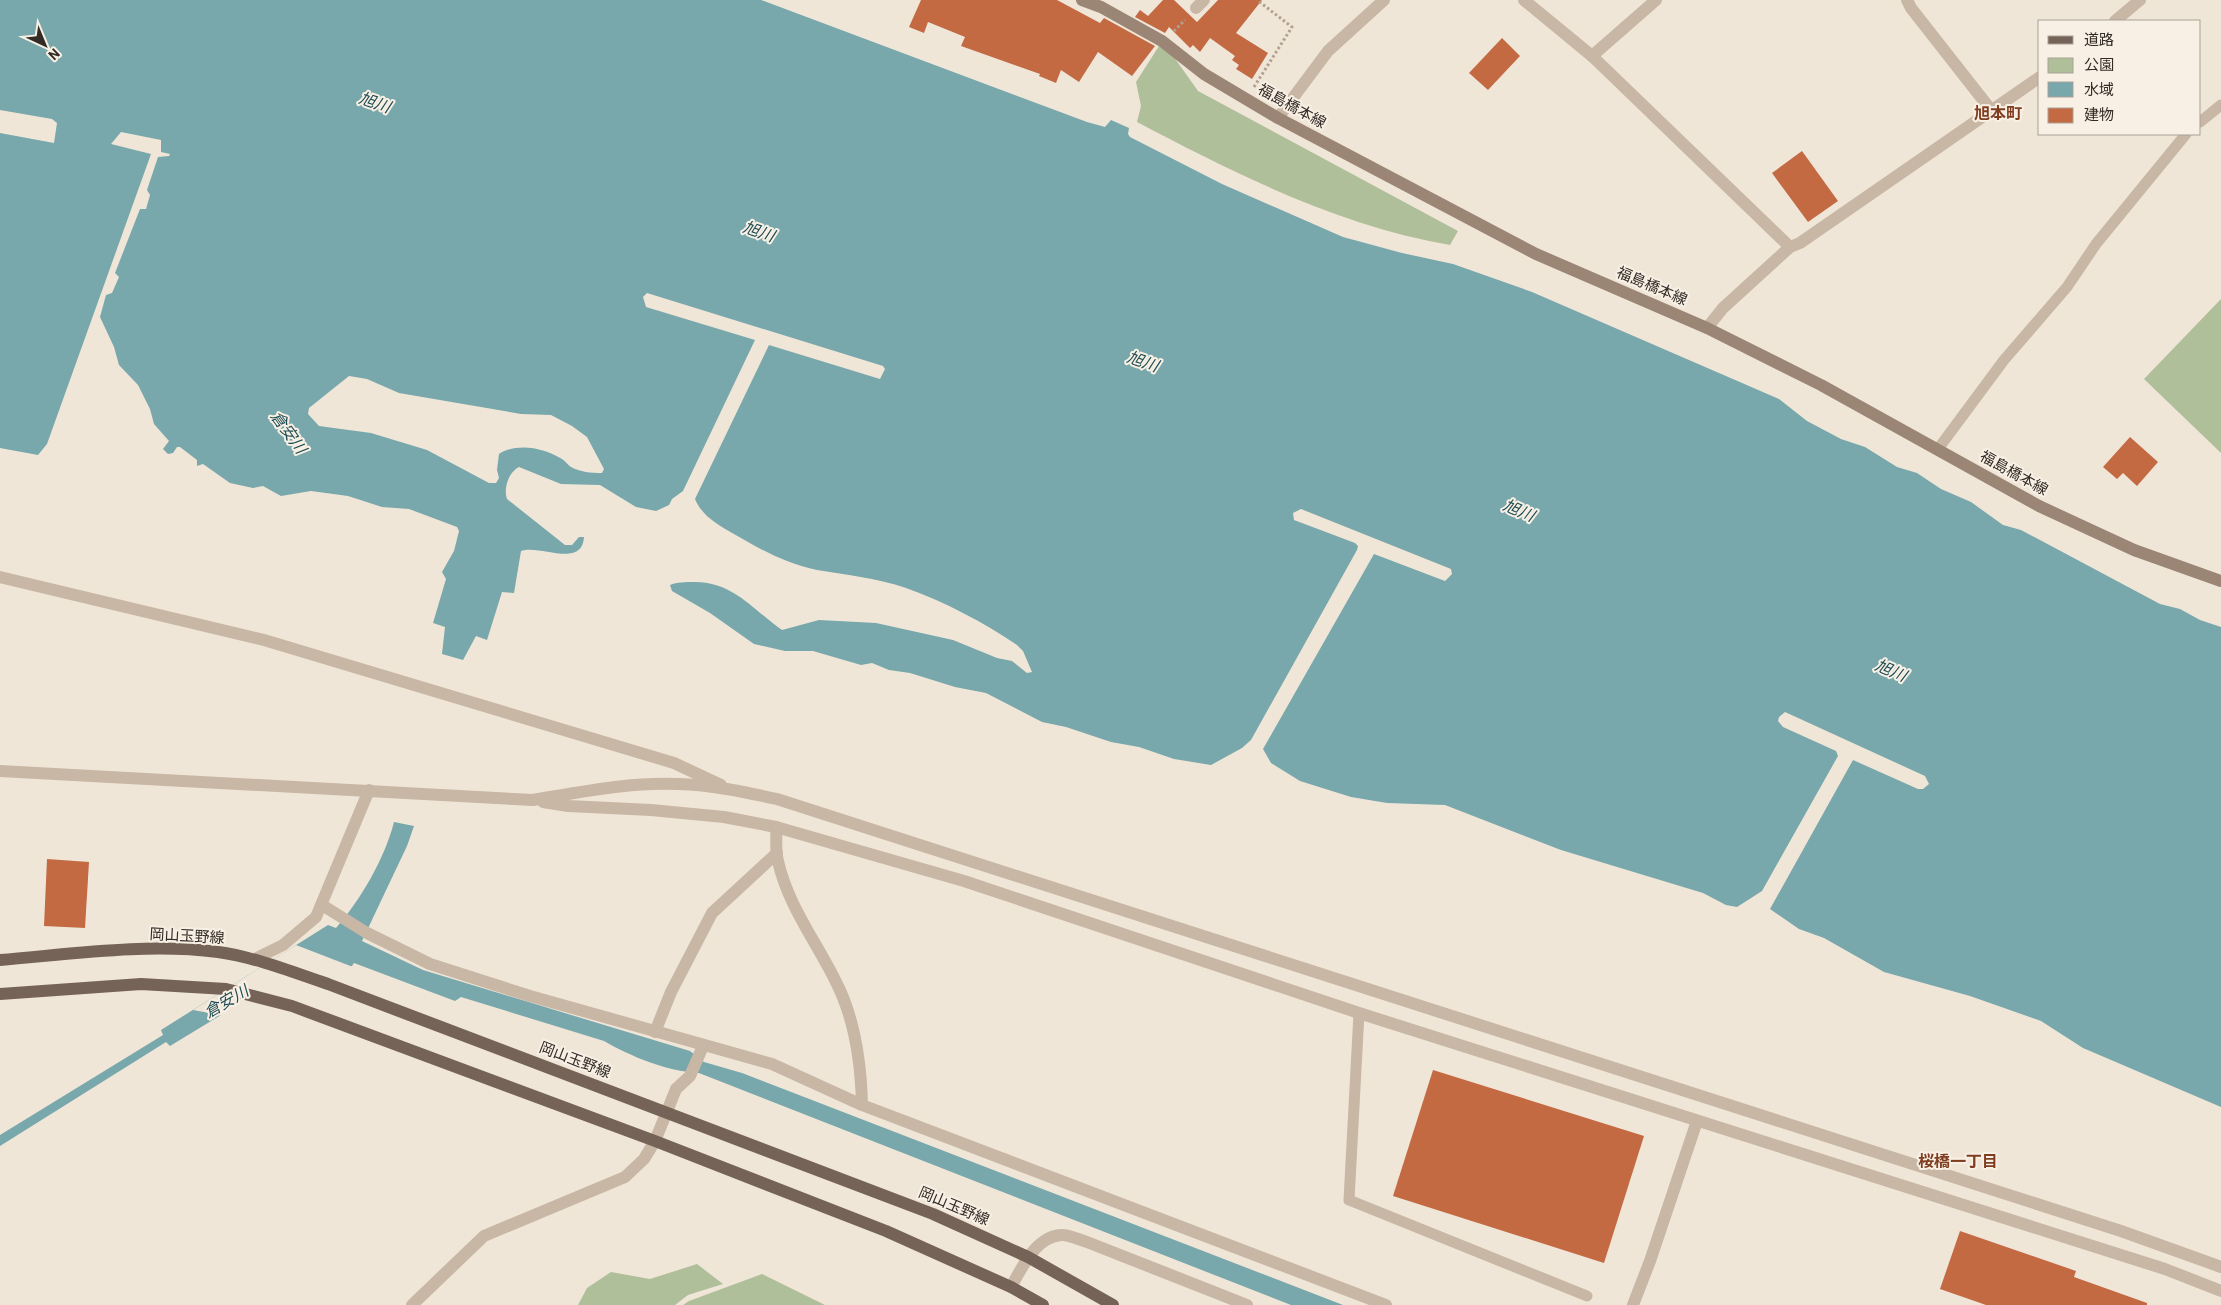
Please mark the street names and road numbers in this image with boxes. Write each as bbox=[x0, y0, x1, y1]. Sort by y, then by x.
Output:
street label: 福島橋本線 bbox=[1255, 79, 1330, 131]
street label: 福島橋本線 bbox=[1614, 262, 1690, 308]
street label: 福島橋本線 bbox=[1977, 446, 2052, 498]
street label: 岡山玉野線 bbox=[149, 924, 225, 946]
street label: 岡山玉野線 bbox=[537, 1037, 614, 1081]
street label: 岡山玉野線 bbox=[916, 1182, 992, 1228]

